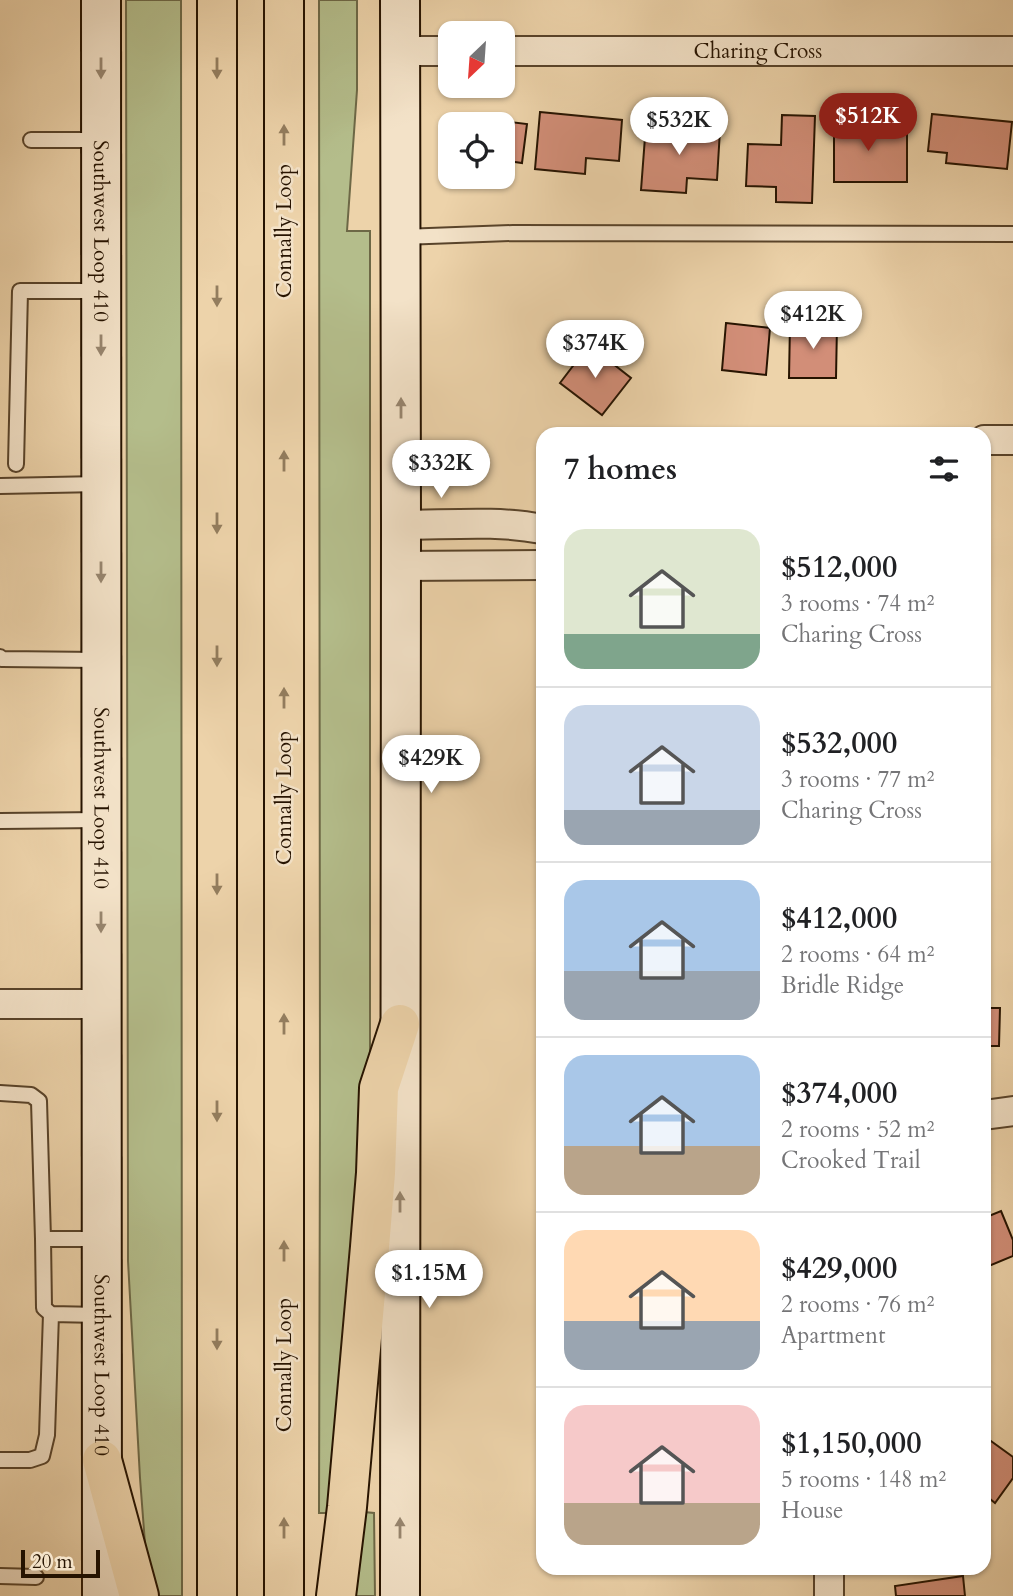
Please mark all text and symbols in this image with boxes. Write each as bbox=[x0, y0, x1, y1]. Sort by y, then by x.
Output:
north arrow bbox=[438, 21, 514, 98]
map controls bbox=[438, 21, 515, 189]
street label: Charing Cross bbox=[694, 37, 822, 66]
one-way arrow bbox=[95, 57, 107, 79]
one-way arrow bbox=[211, 57, 223, 79]
pin: $512K bbox=[819, 94, 917, 153]
pin: $532K bbox=[630, 97, 728, 157]
text: $512K bbox=[835, 100, 901, 131]
text: $532K bbox=[646, 104, 712, 135]
button: locate bbox=[438, 112, 515, 189]
one-way arrow bbox=[278, 124, 290, 146]
street label: Southwest Loop 410 bbox=[86, 140, 115, 322]
street label: Connally Loop bbox=[270, 164, 299, 298]
one-way arrow bbox=[211, 285, 223, 307]
pin: $412K bbox=[764, 292, 862, 351]
text: $412K bbox=[780, 298, 846, 329]
pin: $374K bbox=[546, 320, 644, 380]
text: $374K bbox=[562, 327, 628, 358]
one-way arrow bbox=[95, 334, 107, 356]
one-way arrow bbox=[395, 397, 407, 419]
pin: $332K bbox=[392, 440, 490, 500]
text: $332K bbox=[408, 447, 474, 478]
one-way arrow bbox=[278, 449, 290, 471]
text: 7 homes bbox=[564, 449, 677, 490]
icon: filters bbox=[925, 450, 963, 488]
one-way arrow bbox=[211, 512, 223, 534]
text: $512,000 bbox=[781, 547, 897, 588]
icon: home bbox=[620, 557, 704, 641]
one-way arrow bbox=[95, 561, 107, 583]
text: 3 rooms · 74 m² bbox=[781, 588, 934, 619]
text: Charing Cross bbox=[781, 619, 922, 650]
one-way arrow bbox=[211, 646, 223, 668]
one-way arrow bbox=[278, 687, 290, 709]
street label: Southwest Loop 410 bbox=[86, 707, 116, 889]
text: $532,000 bbox=[781, 723, 897, 764]
street label: Connally Loop bbox=[270, 731, 299, 865]
icon: home bbox=[620, 733, 704, 817]
pin: $429K bbox=[382, 736, 480, 795]
text: $429K bbox=[398, 742, 464, 773]
text: 3 rooms · 77 m² bbox=[781, 764, 934, 795]
text: Charing Cross bbox=[781, 795, 922, 826]
one-way arrow bbox=[211, 873, 223, 895]
text: $412,000 bbox=[781, 898, 897, 939]
icon: home bbox=[620, 908, 704, 992]
one-way arrow bbox=[95, 911, 107, 933]
text: 2 rooms · 64 m² bbox=[781, 939, 934, 970]
text: Bridle Ridge bbox=[781, 970, 904, 1001]
one-way arrow bbox=[278, 1013, 290, 1035]
text: $374,000 bbox=[781, 1073, 897, 1114]
icon: home bbox=[620, 1083, 704, 1167]
one-way arrow bbox=[211, 1101, 223, 1123]
text: 2 rooms · 52 m² bbox=[781, 1114, 934, 1145]
text: Crooked Trail bbox=[781, 1145, 921, 1176]
one-way arrow bbox=[394, 1191, 406, 1213]
one-way arrow bbox=[278, 1240, 290, 1262]
text: $429,000 bbox=[781, 1248, 897, 1289]
pin: $1.15M bbox=[372, 1250, 486, 1310]
text: $1.15M bbox=[391, 1257, 467, 1288]
icon: home bbox=[620, 1258, 704, 1342]
street label: Southwest Loop 410 bbox=[87, 1274, 116, 1456]
text: 2 rooms · 76 m² bbox=[781, 1289, 934, 1320]
street label: Connally Loop bbox=[270, 1298, 299, 1432]
text: Apartment bbox=[781, 1320, 885, 1351]
one-way arrow bbox=[211, 1328, 223, 1350]
text: $1,150,000 bbox=[781, 1423, 922, 1464]
icon: home bbox=[620, 1433, 704, 1517]
text: 5 rooms · 148 m² bbox=[781, 1464, 946, 1495]
text: House bbox=[781, 1495, 843, 1526]
one-way arrow bbox=[278, 1517, 290, 1539]
one-way arrow bbox=[394, 1517, 406, 1539]
scale bar bbox=[21, 1547, 100, 1579]
text: 20 m bbox=[32, 1549, 73, 1575]

